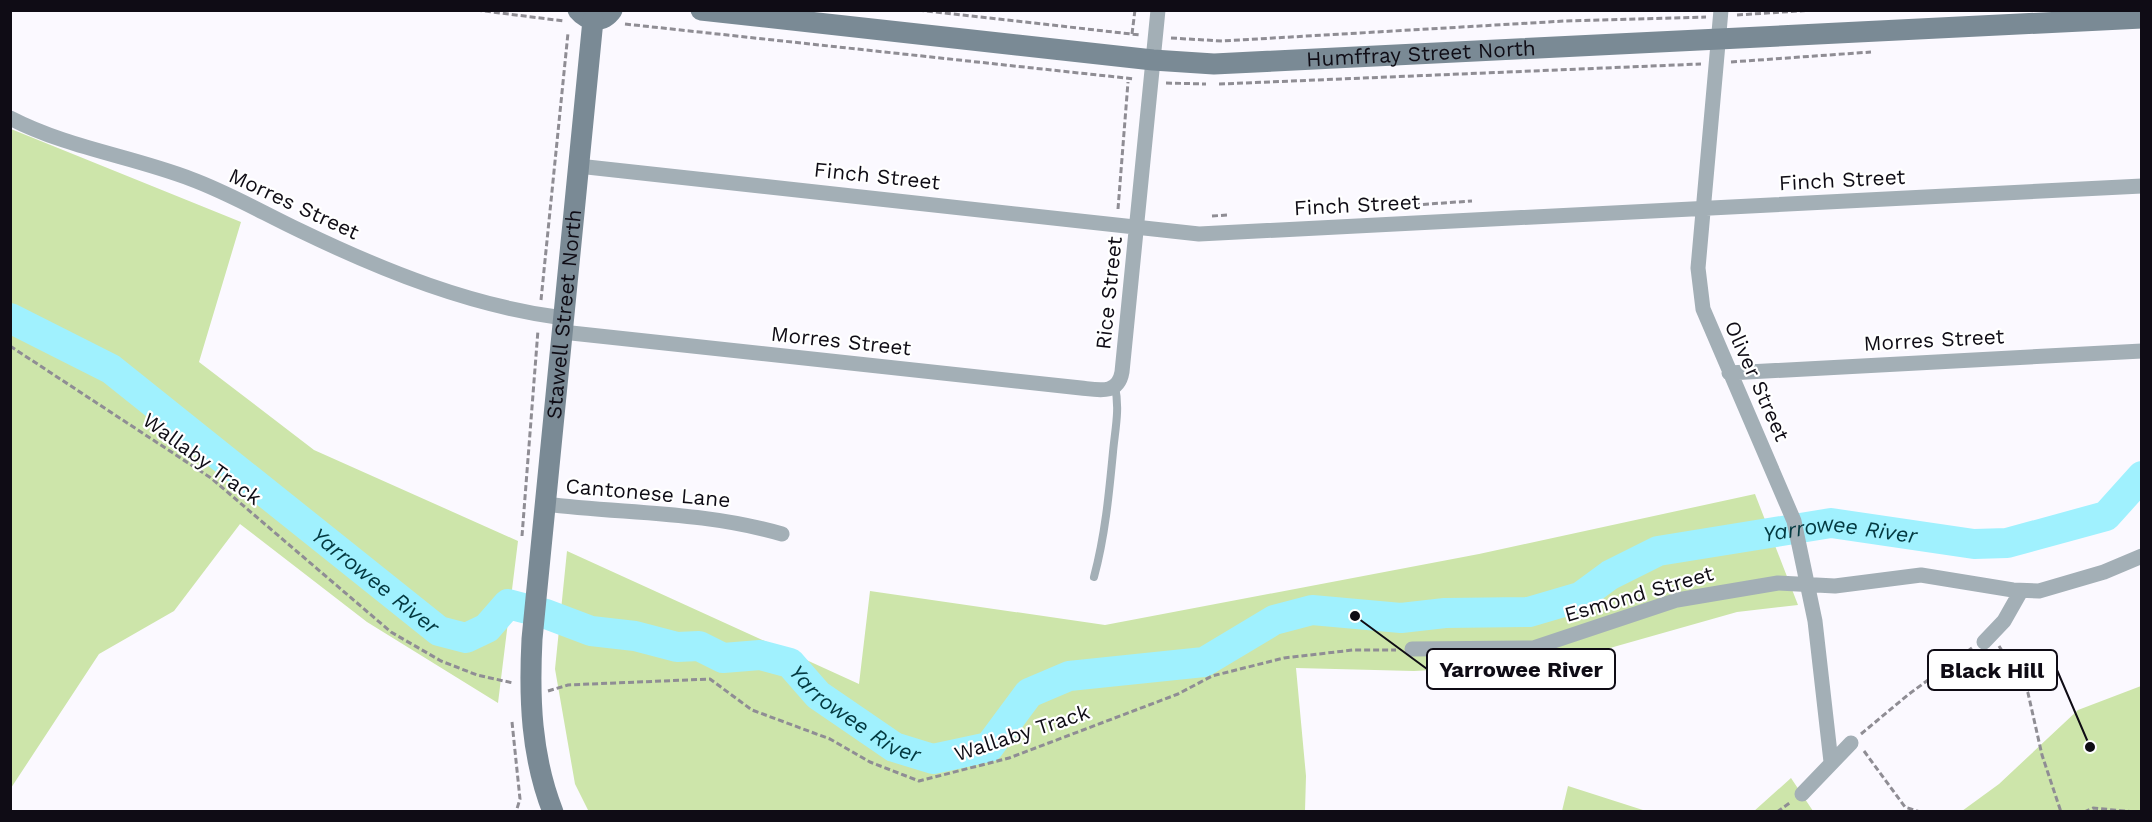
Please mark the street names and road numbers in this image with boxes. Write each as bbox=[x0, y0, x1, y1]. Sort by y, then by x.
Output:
street label: Humffray Street North bbox=[1305, 35, 1536, 71]
street label: Finch Street bbox=[813, 156, 941, 195]
street label: Morres Street bbox=[225, 162, 363, 245]
street label: Finch Street bbox=[1778, 164, 1906, 195]
street label: Finch Street bbox=[1293, 189, 1421, 220]
street label: Stawell Street North bbox=[541, 208, 586, 420]
street label: Rice Street bbox=[1090, 235, 1127, 351]
street label: Oliver Street bbox=[1720, 317, 1795, 445]
street label: Morres Street bbox=[770, 321, 913, 360]
street label: Morres Street bbox=[1863, 323, 2005, 356]
street label: Wallaby Track bbox=[138, 407, 267, 510]
street label: Cantonese Lane bbox=[564, 473, 732, 512]
street label: Esmond Street bbox=[1562, 560, 1716, 627]
street label: Wallaby Track bbox=[951, 699, 1093, 766]

